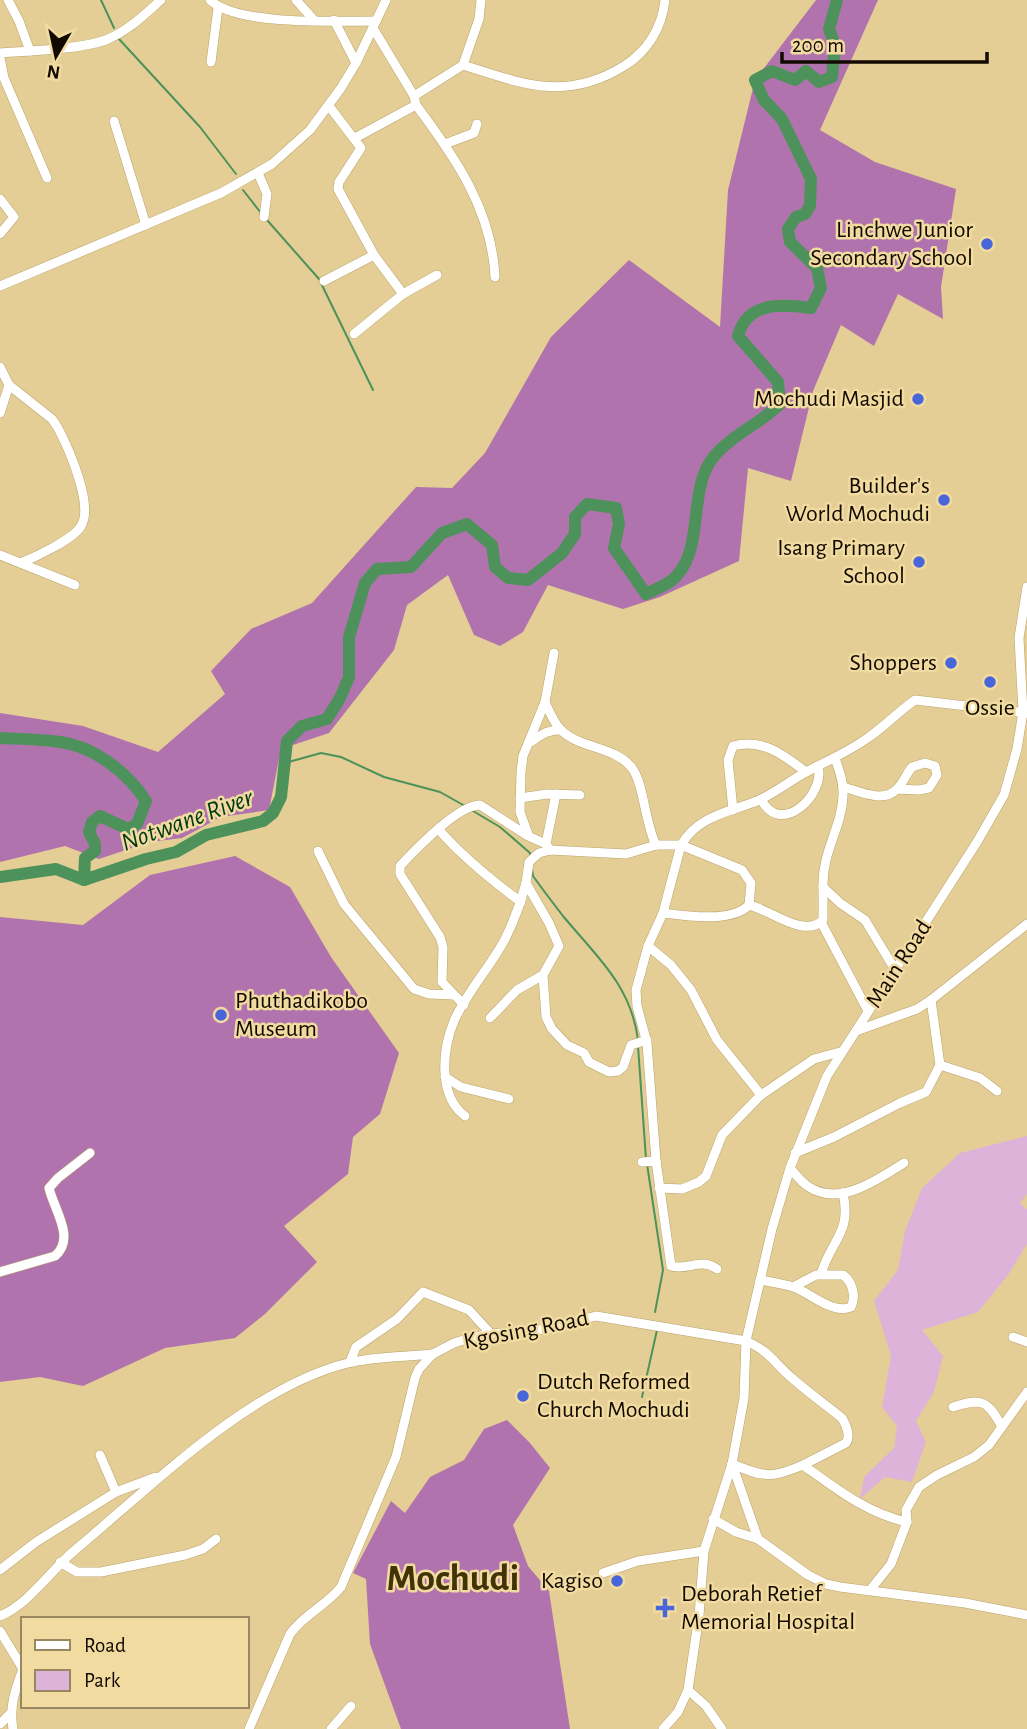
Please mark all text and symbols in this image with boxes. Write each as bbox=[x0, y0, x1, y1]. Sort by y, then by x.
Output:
north arrow bbox=[21, 21, 91, 91]
scale bar bbox=[782, 21, 987, 65]
text: 200 m bbox=[792, 35, 844, 56]
text: N bbox=[46, 61, 62, 82]
place label: Linchwe Junior Secondary School bbox=[810, 218, 973, 270]
marker: Linchwe Junior Secondary School bbox=[979, 236, 995, 252]
place label: Mochudi Masjid bbox=[754, 387, 904, 411]
marker: Mochudi Masjid bbox=[910, 391, 926, 407]
place label: Builder's World Mochudi bbox=[786, 474, 930, 526]
marker: Builder's World Mochudi bbox=[936, 492, 952, 508]
place label: Isang Primary School bbox=[777, 536, 905, 588]
marker: Isang Primary School bbox=[911, 554, 927, 570]
place label: Shoppers bbox=[850, 651, 937, 675]
marker: Shoppers bbox=[943, 655, 959, 671]
marker: Ossie bbox=[982, 674, 998, 690]
place label: Ossie bbox=[965, 696, 1015, 720]
water label: Notwane River bbox=[118, 784, 258, 856]
street label: Main Road bbox=[862, 916, 936, 1012]
place label: Phuthadikobo Museum bbox=[235, 989, 368, 1041]
marker: Phuthadikobo Museum bbox=[213, 1007, 229, 1023]
street label: Kgosing Road bbox=[461, 1306, 591, 1354]
place label: Dutch Reformed Church Mochudi bbox=[537, 1370, 690, 1422]
marker: Dutch Reformed Church Mochudi bbox=[515, 1388, 531, 1404]
district label: Mochudi bbox=[387, 1560, 519, 1598]
place label: Kagiso bbox=[541, 1569, 603, 1593]
marker: Kagiso bbox=[609, 1573, 625, 1589]
place label: Deborah Retief Memorial Hospital bbox=[681, 1582, 855, 1634]
marker: Deborah Retief Memorial Hospital bbox=[655, 1598, 675, 1618]
legend bbox=[21, 1617, 248, 1708]
text: Road bbox=[84, 1635, 126, 1656]
text: Park bbox=[84, 1670, 121, 1691]

